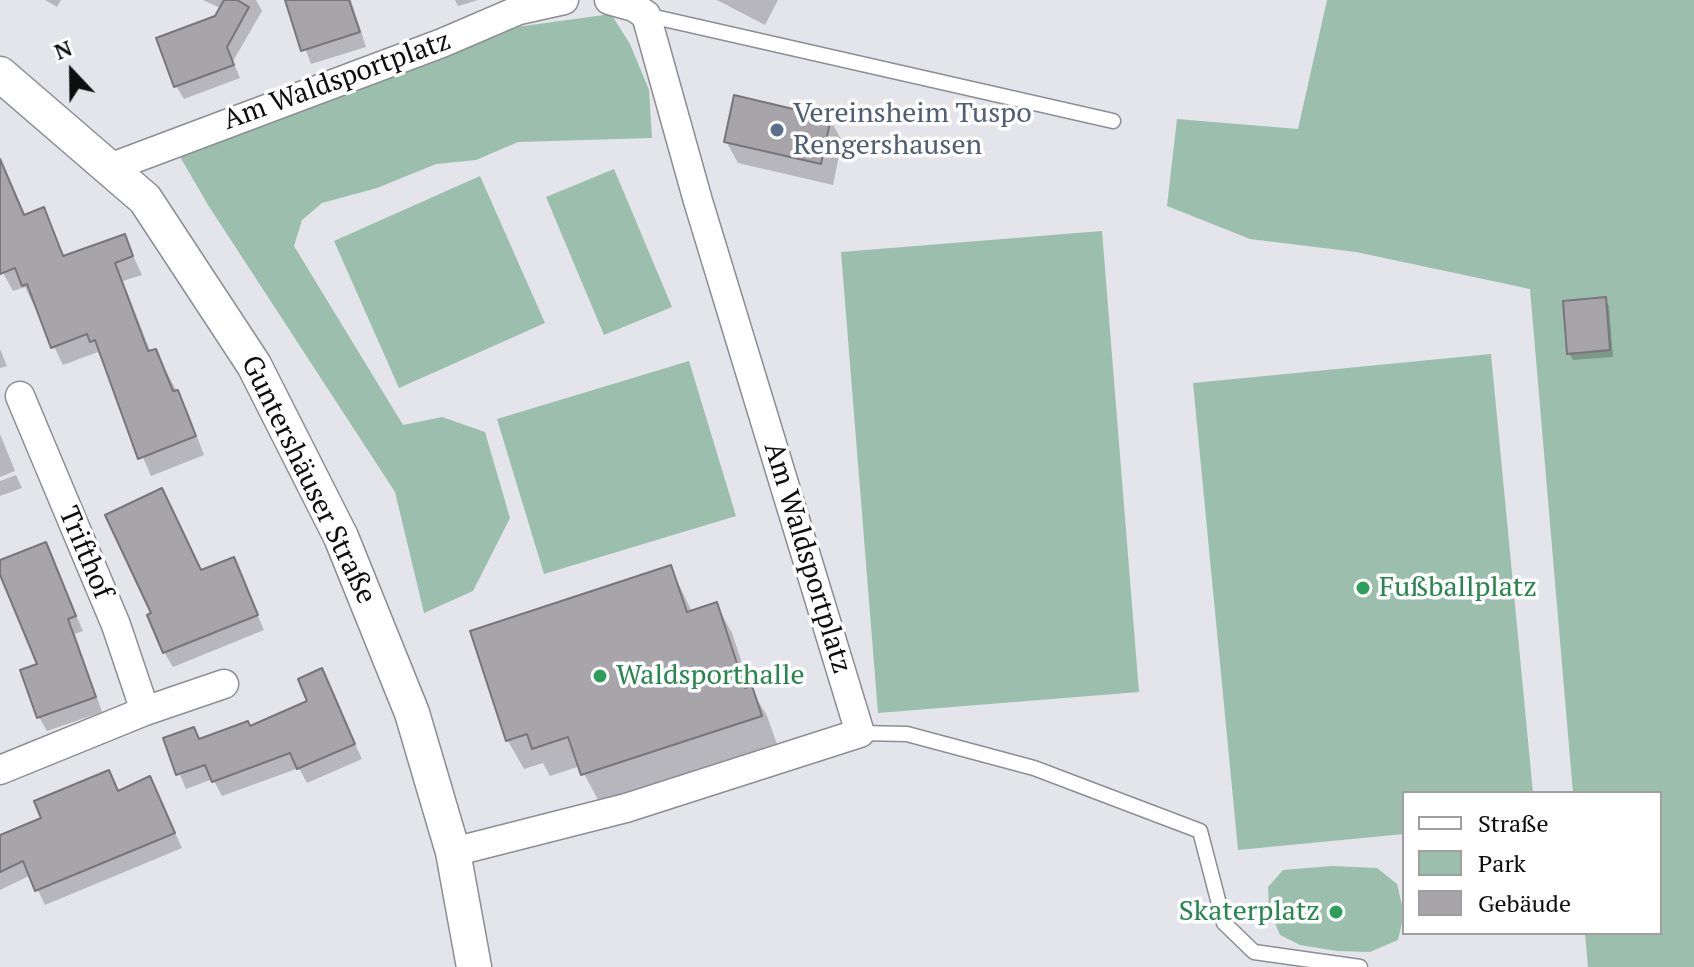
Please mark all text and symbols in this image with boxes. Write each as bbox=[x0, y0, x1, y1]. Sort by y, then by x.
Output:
street label: Am Waldsportplatz bbox=[219, 24, 455, 138]
north arrow bbox=[32, 32, 112, 112]
text: N bbox=[50, 33, 76, 66]
place label: Vereinsheim Tuspo Rengershausen bbox=[793, 97, 1032, 163]
marker: Vereinsheim Tuspo Rengershausen bbox=[768, 121, 786, 139]
street label: Guntershäuser Straße bbox=[233, 350, 383, 610]
street label: Am Waldsportplatz bbox=[756, 439, 858, 677]
street label: Trifthof bbox=[51, 502, 119, 604]
place label: Fußballplatz bbox=[1379, 571, 1537, 605]
marker: Fußballplatz bbox=[1354, 579, 1372, 597]
place label: Waldsporthalle bbox=[616, 659, 805, 693]
marker: Waldsporthalle bbox=[591, 667, 609, 685]
legend bbox=[1402, 791, 1662, 935]
text: Straße bbox=[1478, 807, 1549, 839]
text: Park bbox=[1478, 847, 1526, 879]
text: Gebäude bbox=[1478, 887, 1571, 919]
place label: Skaterplatz bbox=[1179, 895, 1320, 929]
marker: Skaterplatz bbox=[1327, 903, 1345, 921]

